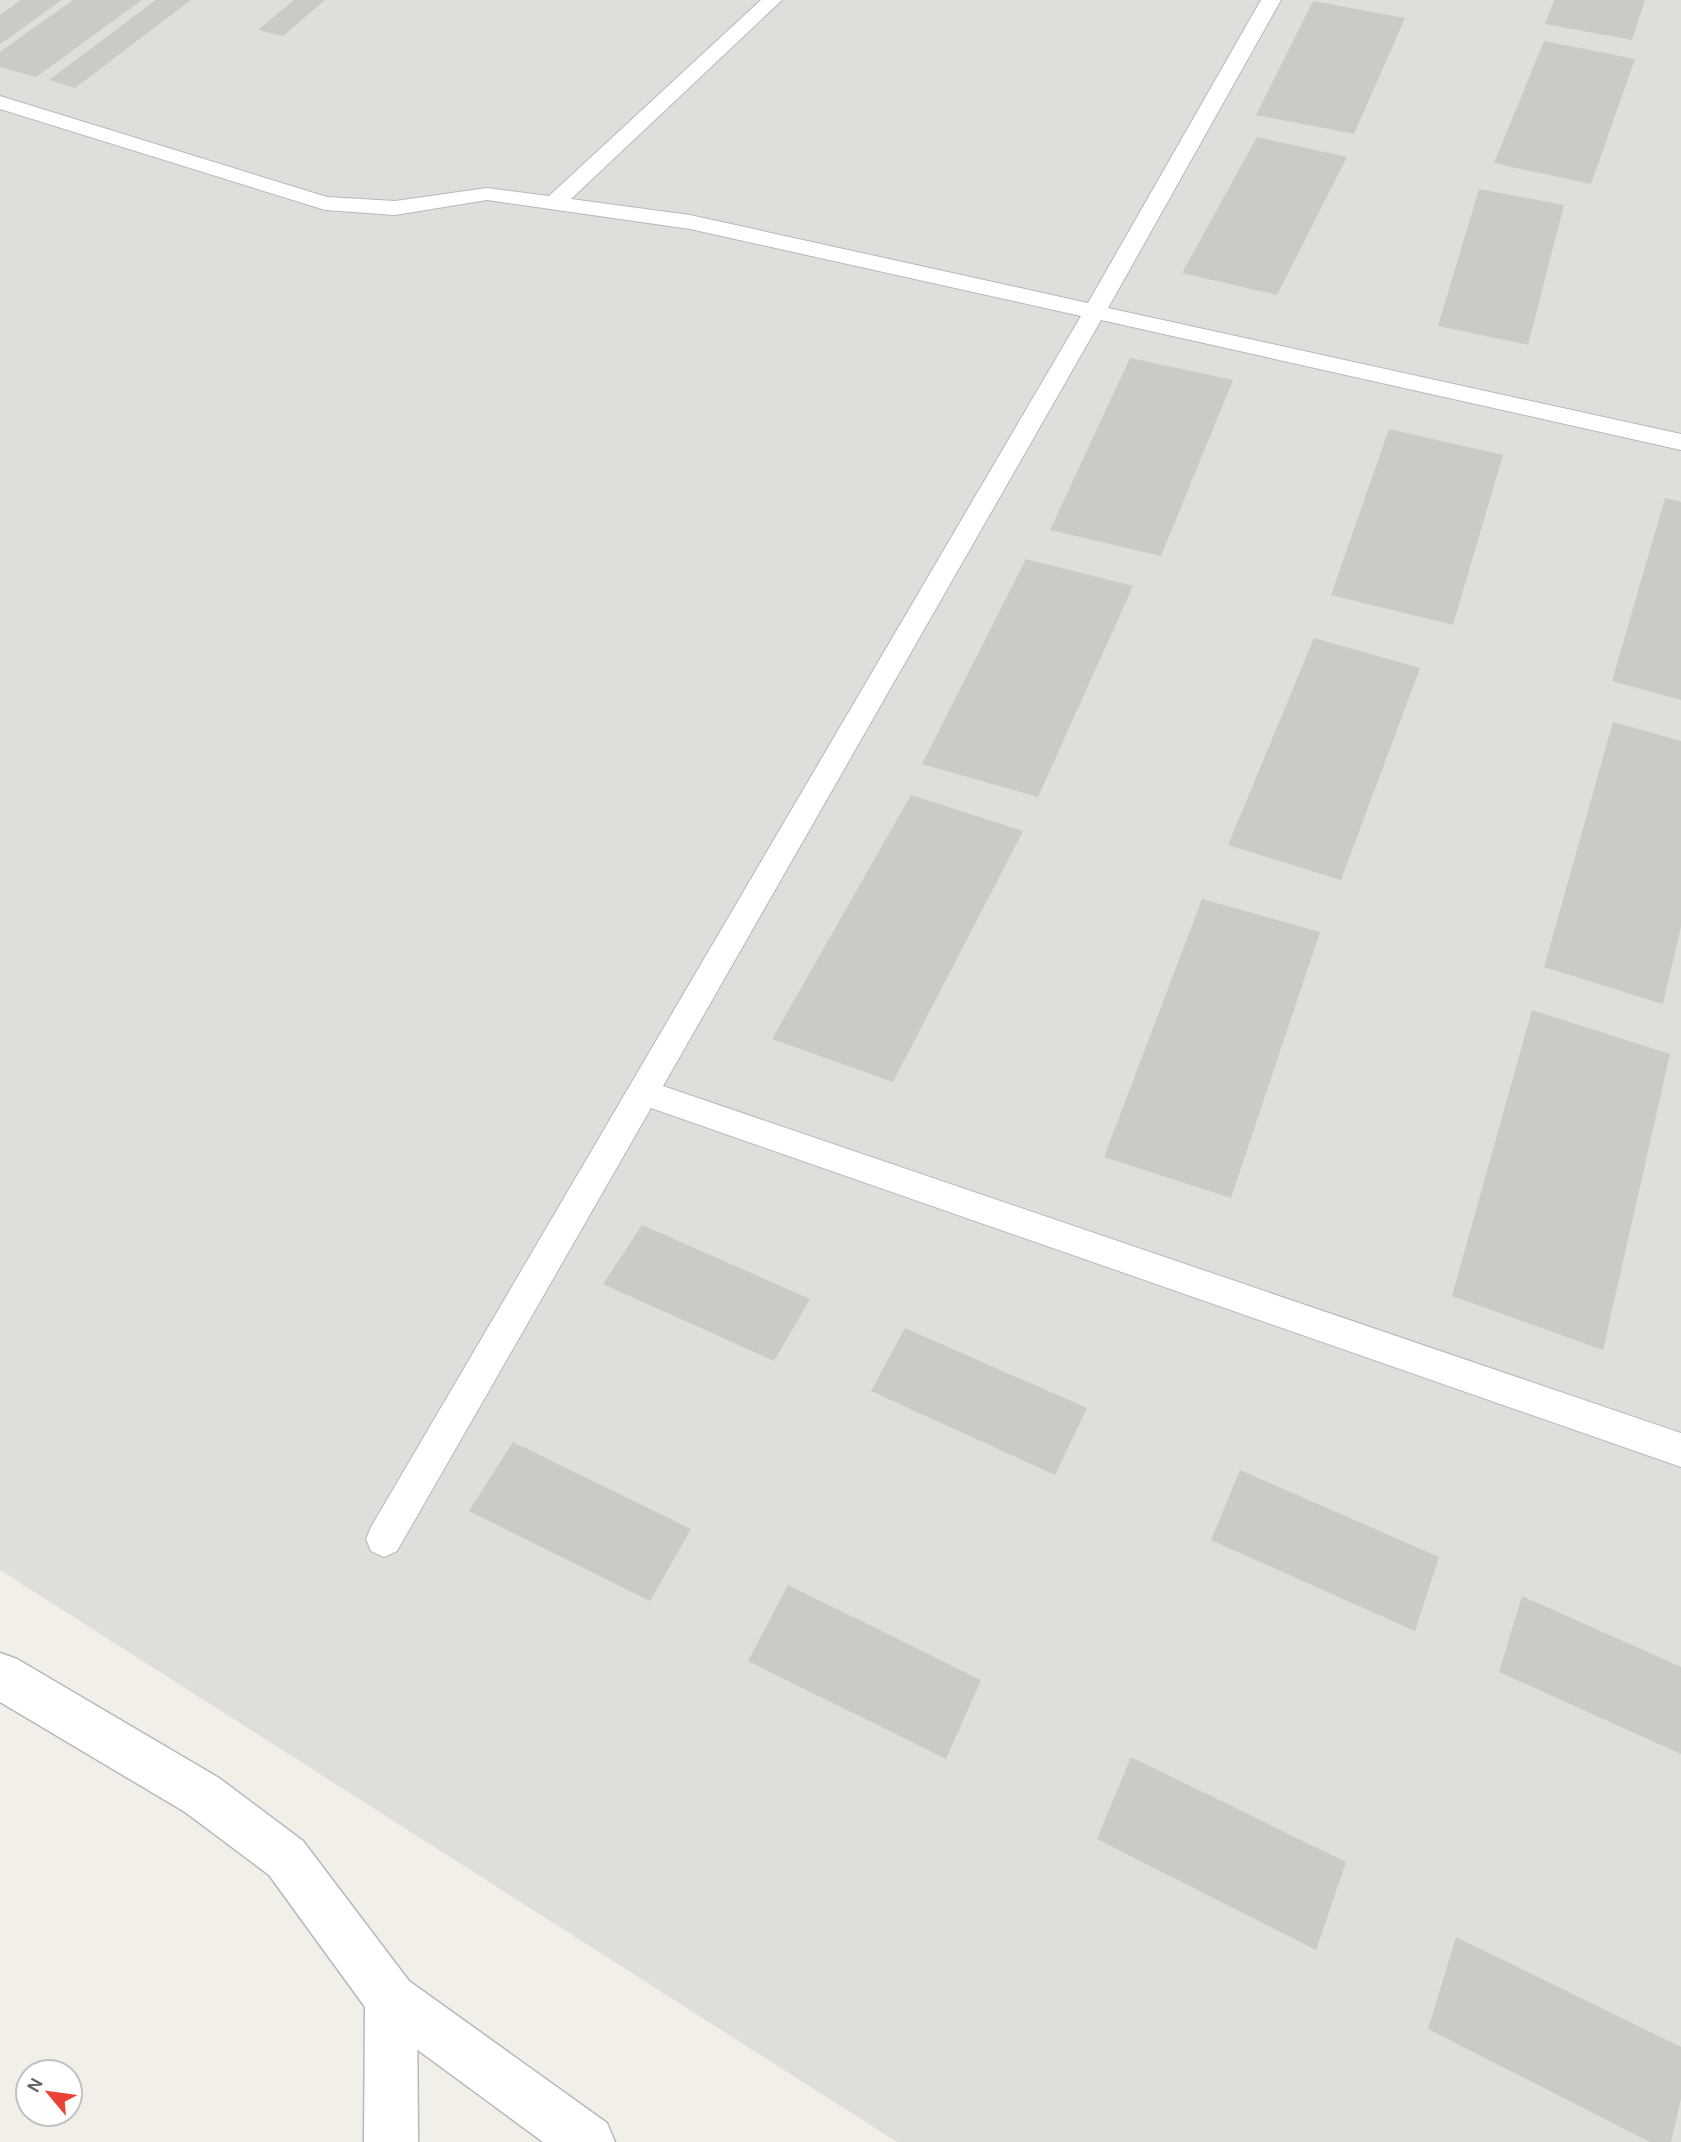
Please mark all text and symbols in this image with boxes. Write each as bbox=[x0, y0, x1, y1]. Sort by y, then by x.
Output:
north arrow bbox=[14, 2058, 84, 2128]
text: N bbox=[22, 2074, 48, 2097]

